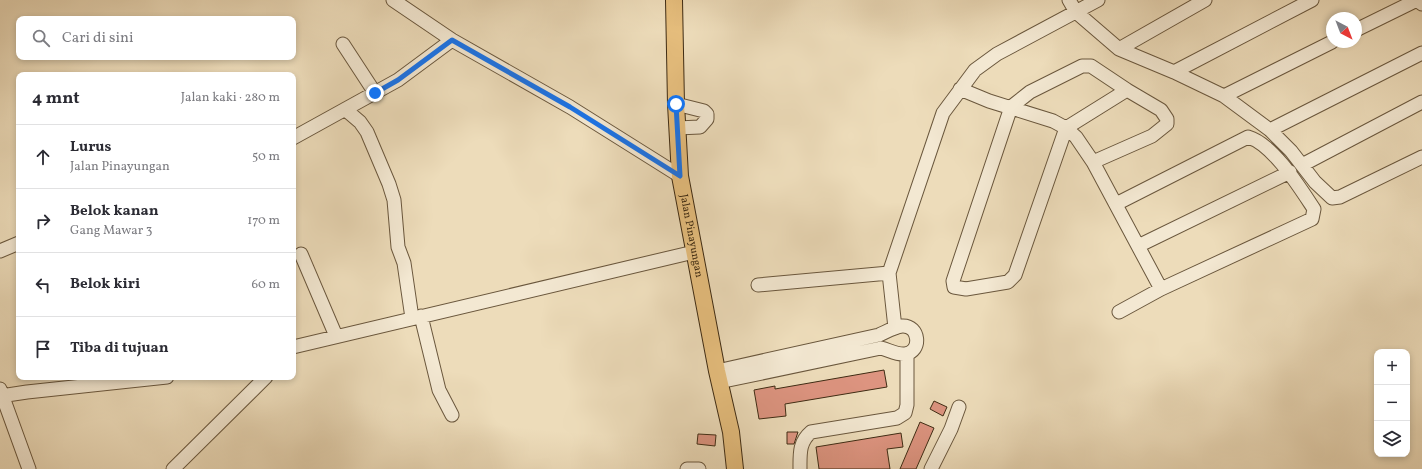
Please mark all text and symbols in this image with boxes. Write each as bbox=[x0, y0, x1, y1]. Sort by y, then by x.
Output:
north arrow bbox=[1326, 12, 1362, 48]
search box bbox=[16, 16, 296, 60]
icon: search bbox=[30, 27, 52, 49]
text: Cari di sini bbox=[62, 28, 133, 49]
route end bbox=[366, 84, 384, 102]
text: 4 mnt bbox=[32, 87, 80, 110]
text: Jalan kaki · 280 m bbox=[181, 89, 280, 107]
route start bbox=[667, 95, 685, 113]
text: Lurus bbox=[70, 137, 111, 158]
icon: ahead bbox=[32, 146, 54, 168]
text: 50 m bbox=[252, 148, 280, 166]
text: Jalan Pinayungan bbox=[70, 158, 170, 176]
street label: Jalan Pinayungan bbox=[676, 193, 707, 279]
text: Belok kanan bbox=[70, 201, 159, 222]
icon: right bbox=[32, 210, 54, 232]
text: 170 m bbox=[247, 212, 280, 230]
text: Gang Mawar 3 bbox=[70, 222, 152, 240]
icon: left bbox=[32, 274, 54, 296]
text: Belok kiri bbox=[70, 274, 140, 295]
text: 60 m bbox=[252, 276, 280, 294]
icon: arrive bbox=[32, 338, 54, 360]
text: Tiba di tujuan bbox=[70, 338, 169, 359]
map controls bbox=[1374, 349, 1410, 457]
button: + bbox=[1374, 349, 1410, 385]
button: − bbox=[1374, 385, 1410, 421]
button: layers bbox=[1374, 421, 1410, 457]

